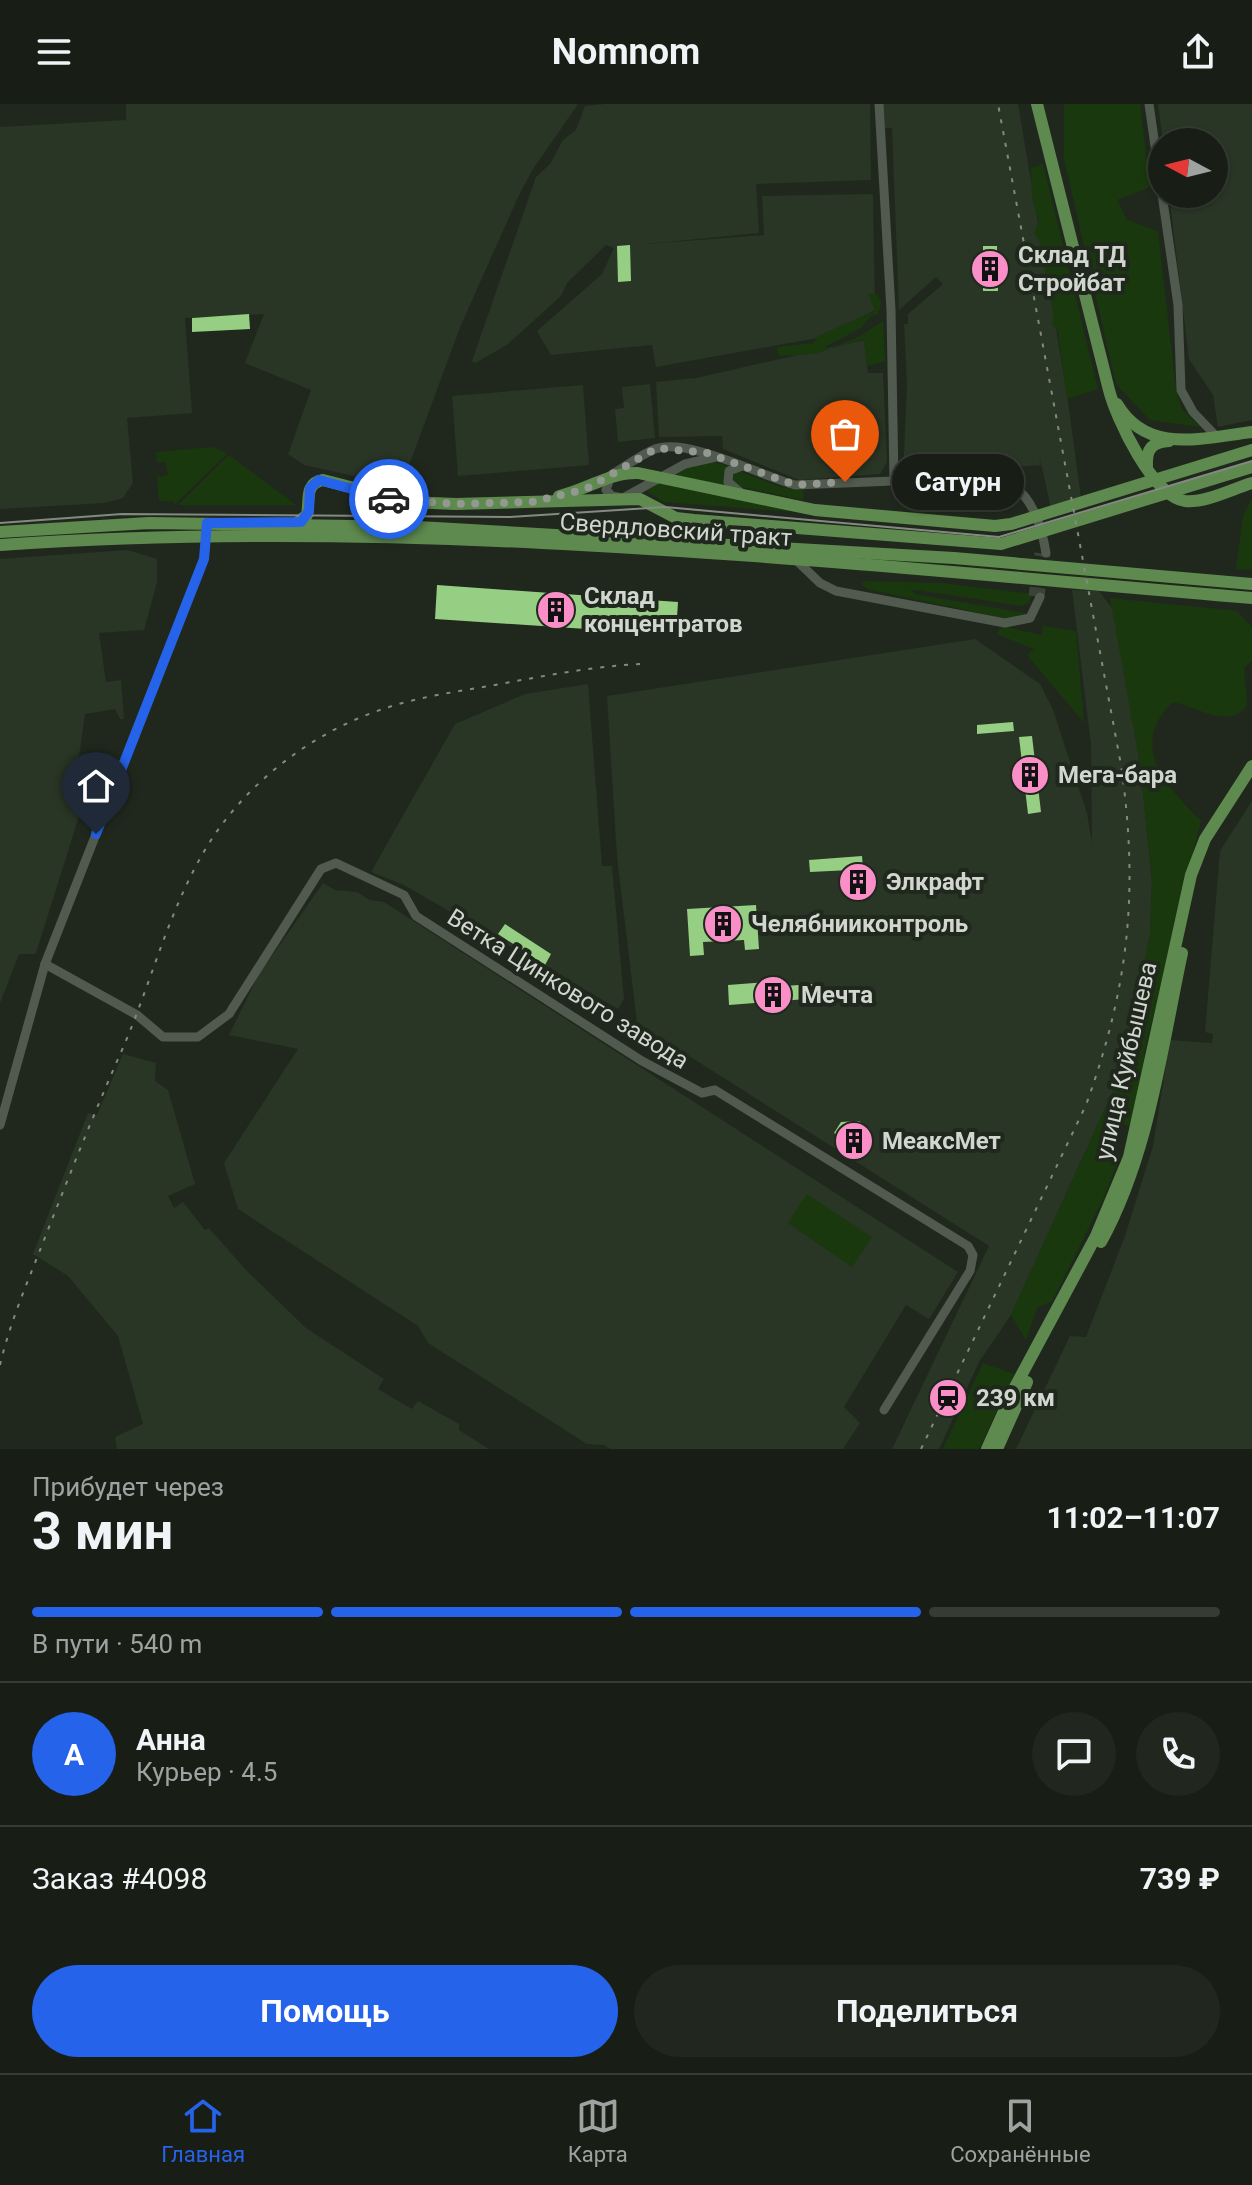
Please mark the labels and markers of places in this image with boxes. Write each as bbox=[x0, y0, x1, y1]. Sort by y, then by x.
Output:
place label: Склад ТД Стройбат bbox=[1018, 241, 1126, 297]
building icon: Склад ТД Стройбат bbox=[969, 248, 1011, 290]
pin bbox=[811, 400, 879, 482]
callout: Сатурн bbox=[893, 454, 1025, 510]
place label: Склад концентратов bbox=[584, 582, 743, 638]
building icon: Склад концентратов bbox=[535, 589, 577, 631]
pin bbox=[62, 752, 130, 834]
building icon: Мега-бара bbox=[1009, 754, 1051, 796]
place label: Мега-бара bbox=[1058, 761, 1177, 789]
building icon: Элкрафт bbox=[837, 861, 879, 903]
place label: Элкрафт bbox=[886, 868, 984, 896]
building icon: Челябнииконтроль bbox=[702, 903, 744, 945]
place label: Челябнииконтроль bbox=[751, 910, 968, 938]
building icon: Мечта bbox=[752, 974, 794, 1016]
place label: Мечта bbox=[801, 981, 873, 1009]
building icon: МеаксМет bbox=[833, 1120, 875, 1162]
place label: МеаксМет bbox=[882, 1127, 1001, 1155]
station icon: 239 км bbox=[927, 1377, 969, 1419]
place label: 239 км bbox=[976, 1384, 1055, 1412]

